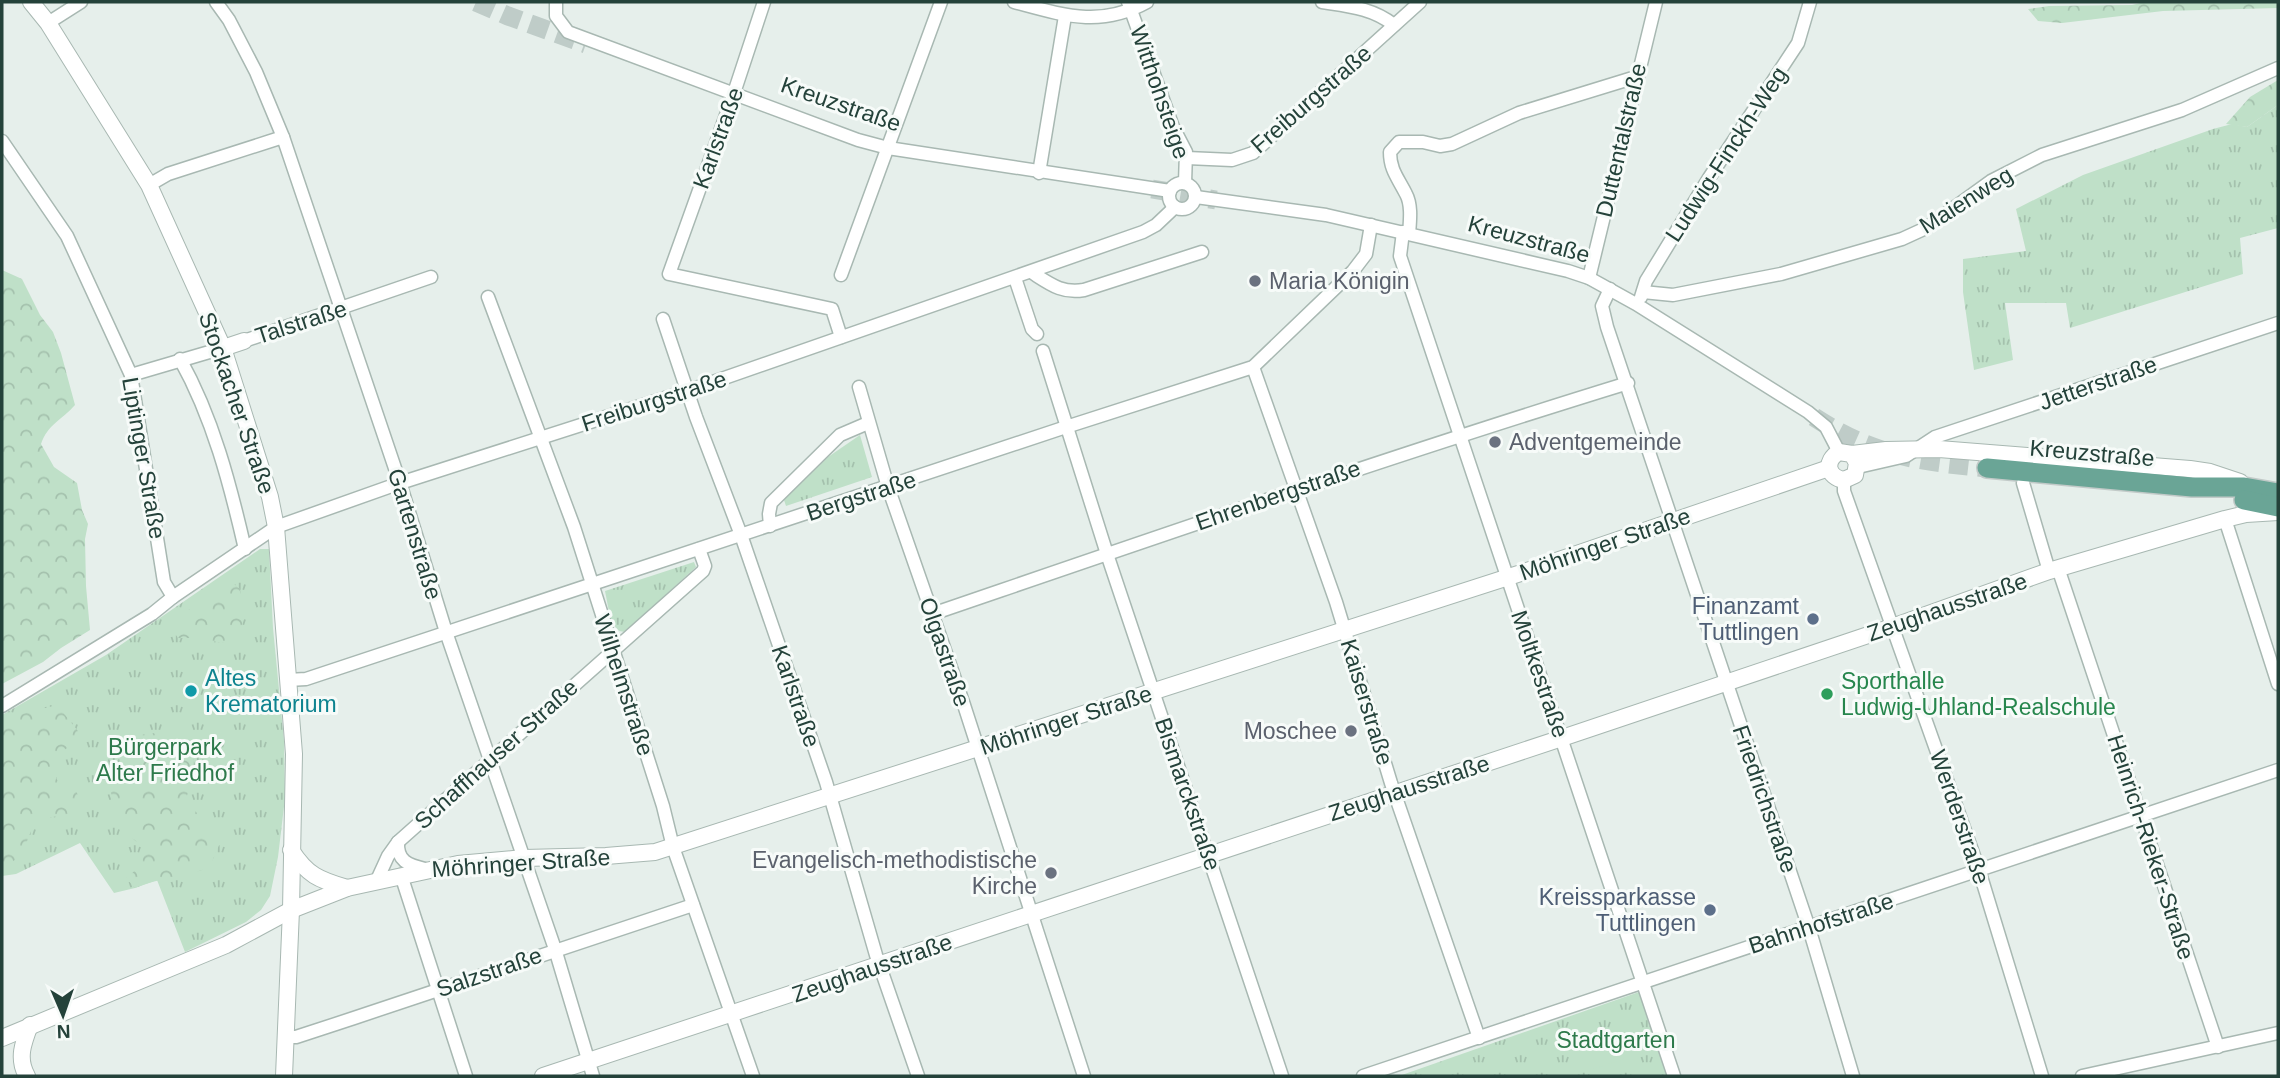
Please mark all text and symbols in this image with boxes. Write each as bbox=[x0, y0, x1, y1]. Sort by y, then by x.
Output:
street label: Witthohsteige bbox=[1125, 22, 1195, 162]
street label: Freiburgstraße bbox=[1246, 40, 1376, 158]
street label: Duttentalstraße bbox=[1591, 60, 1651, 220]
street label: Ludwig-Finckh-Weg bbox=[1660, 62, 1792, 246]
street label: Kreuzstraße bbox=[778, 71, 904, 137]
street label: Karlstraße bbox=[688, 84, 748, 192]
street label: Maienweg bbox=[1915, 161, 2017, 239]
street label: Kreuzstraße bbox=[1465, 210, 1593, 268]
place label: Maria Königin bbox=[1269, 268, 1410, 294]
marker: Maria Königin bbox=[1247, 273, 1263, 289]
street label: Talstraße bbox=[252, 295, 350, 349]
street label: Stockacher Straße bbox=[194, 309, 280, 497]
street label: Jetterstraße bbox=[2036, 351, 2160, 415]
street label: Freiburgstraße bbox=[578, 365, 730, 437]
street label: Liptinger Straße bbox=[117, 375, 171, 541]
place label: Adventgemeinde bbox=[1509, 429, 1682, 455]
marker: Adventgemeinde bbox=[1487, 434, 1503, 450]
street label: Kreuzstraße bbox=[2028, 435, 2156, 471]
street label: Ehrenbergstraße bbox=[1192, 455, 1364, 535]
street label: Gartenstraße bbox=[383, 465, 447, 603]
street label: Bergstraße bbox=[803, 466, 919, 526]
street label: Möhringer Straße bbox=[1516, 503, 1694, 585]
street label: Zeughausstraße bbox=[1864, 567, 2030, 647]
place label: Finanzamt Tuttlingen bbox=[1692, 593, 1800, 645]
street label: Olgastraße bbox=[914, 594, 976, 710]
street label: Moltkestraße bbox=[1506, 607, 1574, 741]
street label: Wilhelmstraße bbox=[589, 611, 659, 759]
marker: Finanzamt Tuttlingen bbox=[1805, 611, 1821, 627]
street label: Kaiserstraße bbox=[1336, 636, 1398, 768]
street label: Karlstraße bbox=[766, 642, 826, 750]
place label: Altes Krematorium bbox=[205, 665, 337, 717]
place label: Sporthalle Ludwig-Uhland-Realschule bbox=[1841, 668, 2116, 720]
street label: Schaffhauser Straße bbox=[409, 674, 583, 834]
street label: Möhringer Straße bbox=[977, 680, 1155, 760]
marker: Altes Krematorium bbox=[183, 683, 199, 699]
marker: Sporthalle Ludwig-Uhland-Realschule bbox=[1819, 686, 1835, 702]
street label: Bismarckstraße bbox=[1150, 714, 1226, 874]
place label: Moschee bbox=[1244, 718, 1337, 744]
street label: Friedrichstraße bbox=[1728, 722, 1802, 876]
marker: Moschee bbox=[1343, 723, 1359, 739]
street label: Heinrich-Rieker-Straße bbox=[2102, 731, 2200, 963]
park label: Bürgerpark Alter Friedhof bbox=[96, 734, 235, 786]
street label: Werderstraße bbox=[1925, 747, 1995, 887]
street label: Zeughausstraße bbox=[1325, 750, 1493, 826]
street label: Möhringer Straße bbox=[431, 844, 611, 882]
place label: Evangelisch-methodistische Kirche bbox=[752, 847, 1037, 899]
marker: Evangelisch-methodistische Kirche bbox=[1043, 865, 1059, 881]
place label: Kreissparkasse Tuttlingen bbox=[1539, 884, 1696, 936]
street label: Bahnhofstraße bbox=[1745, 887, 1897, 959]
marker: Kreissparkasse Tuttlingen bbox=[1702, 902, 1718, 918]
street label: Zeughausstraße bbox=[789, 928, 955, 1008]
street label: Salzstraße bbox=[433, 942, 545, 1002]
north arrow bbox=[28, 980, 98, 1050]
text: N bbox=[56, 1021, 71, 1042]
park label: Stadtgarten bbox=[1557, 1027, 1675, 1053]

